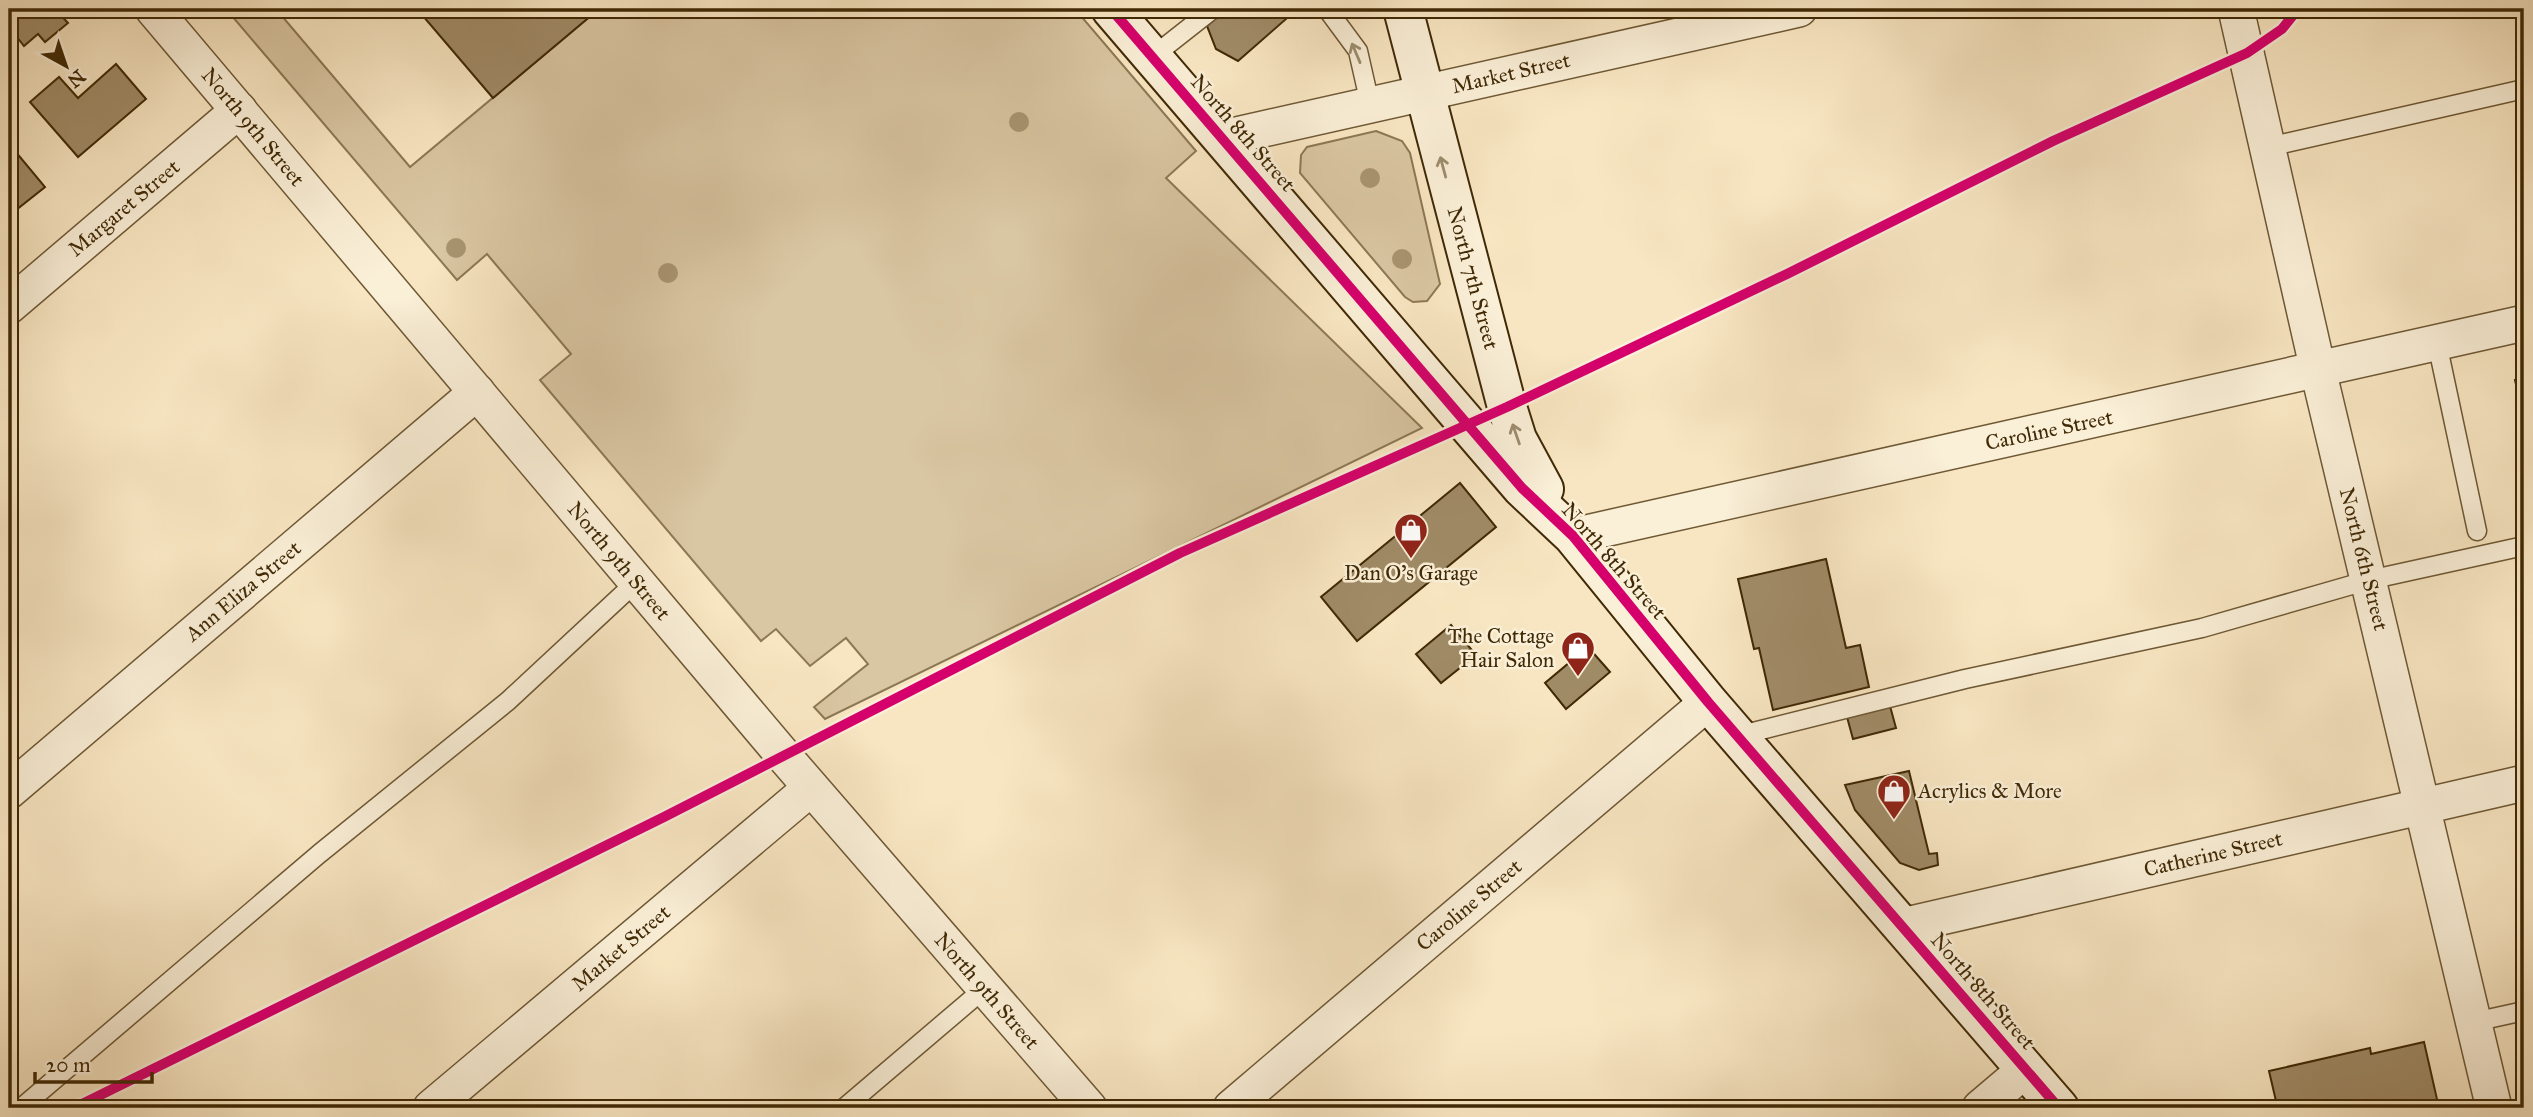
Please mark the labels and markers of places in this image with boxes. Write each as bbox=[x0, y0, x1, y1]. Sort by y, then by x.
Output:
shop icon: Dan O's Garage bbox=[1392, 511, 1430, 560]
place label: Dan O's Garage bbox=[1344, 560, 1478, 586]
place label: The Cottage Hair Salon bbox=[1447, 623, 1554, 673]
shop icon: The Cottage Hair Salon bbox=[1559, 629, 1597, 678]
shop icon: Acrylics & More bbox=[1875, 772, 1913, 821]
place label: Acrylics & More bbox=[1917, 778, 2062, 804]

